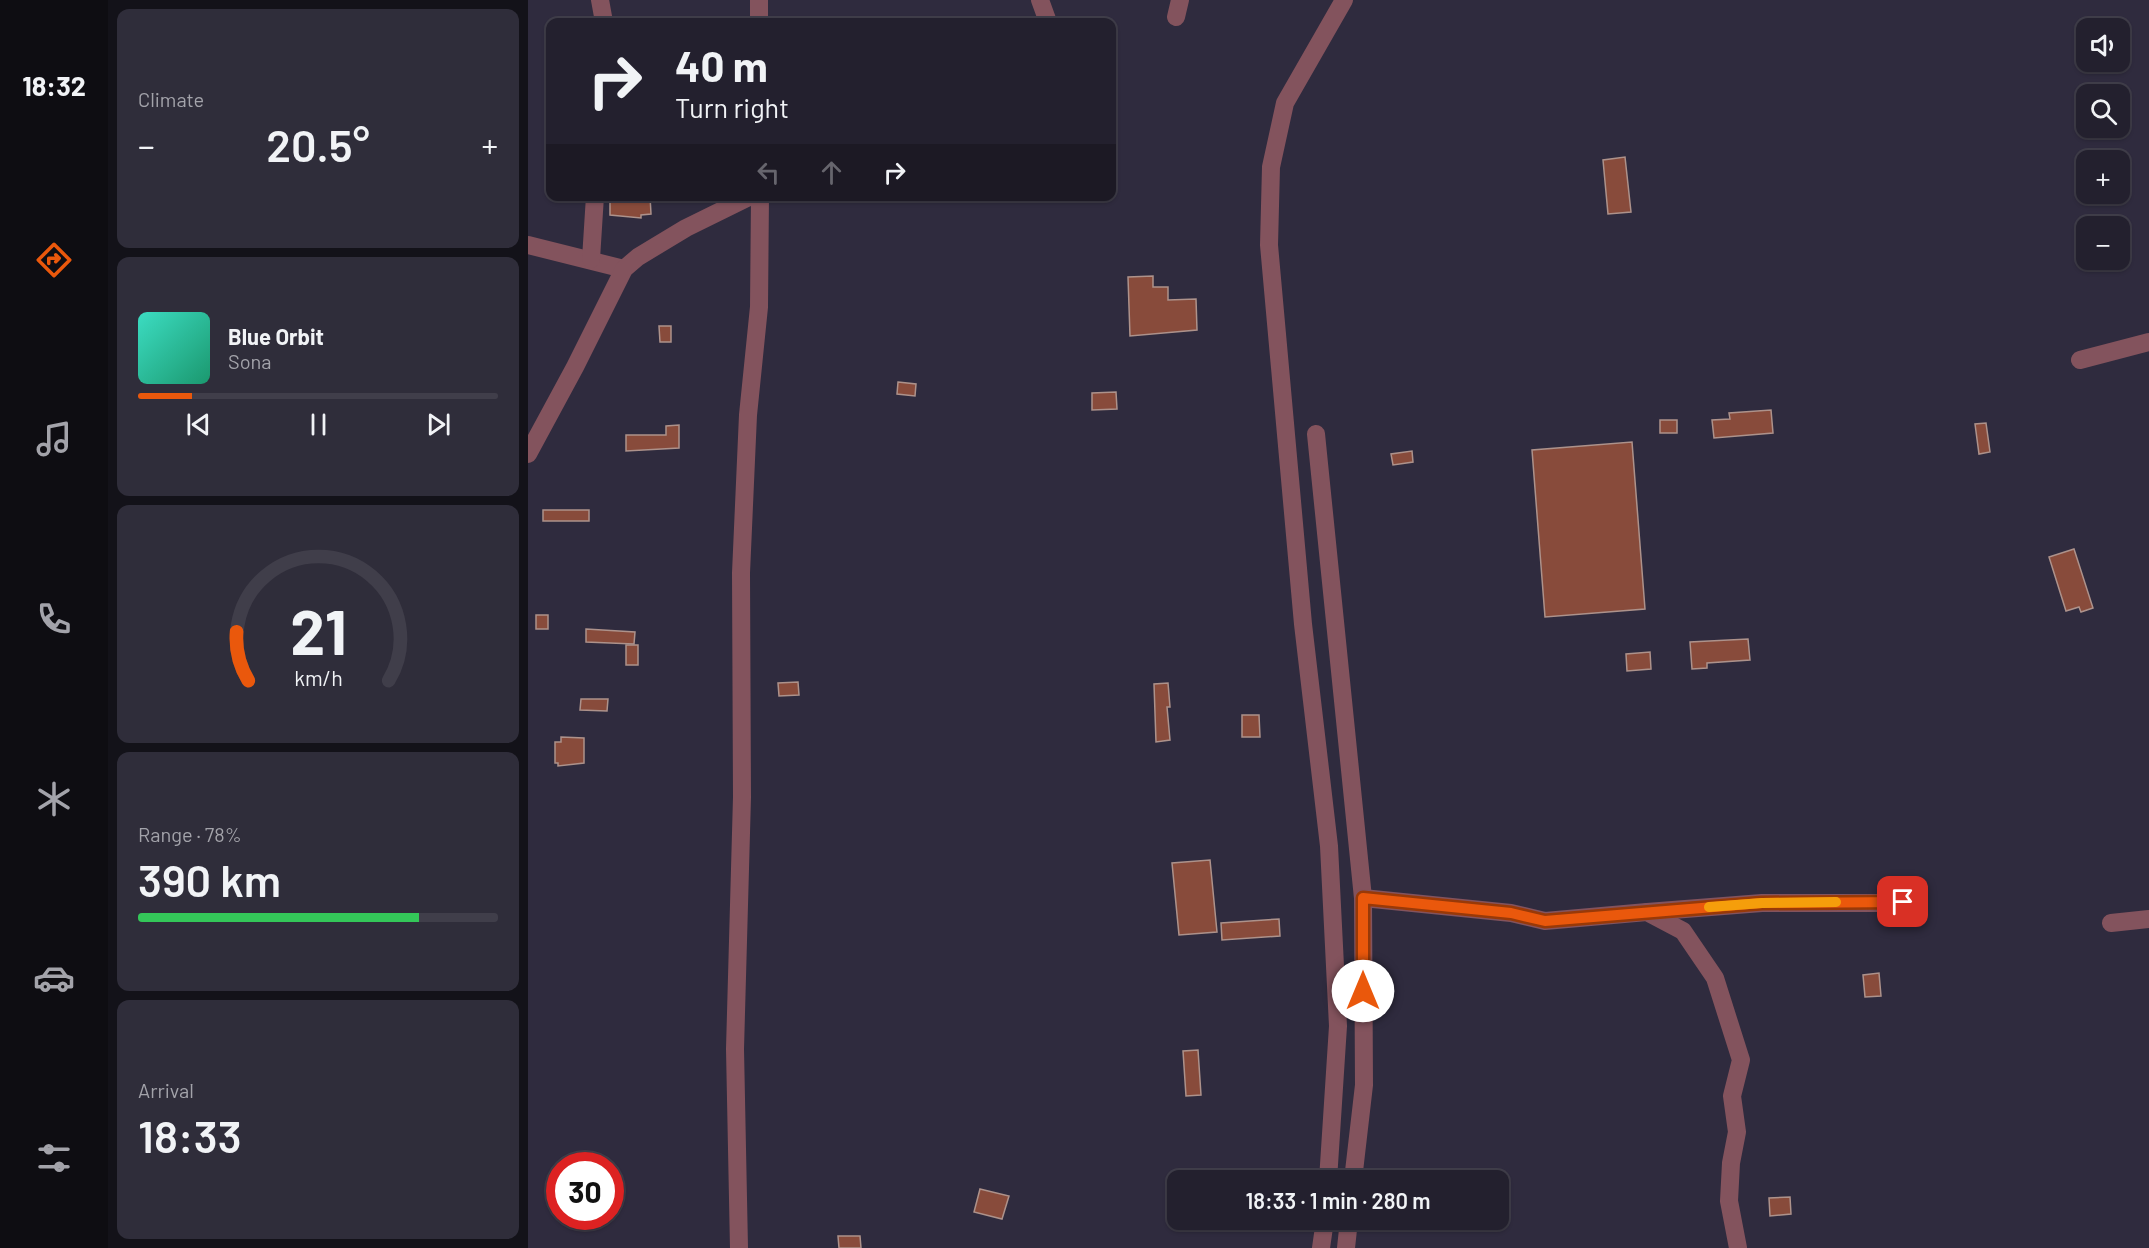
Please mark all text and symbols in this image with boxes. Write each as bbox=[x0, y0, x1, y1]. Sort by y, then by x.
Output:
map controls bbox=[2076, 18, 2130, 270]
button: sound bbox=[2076, 18, 2130, 72]
text: 40 m bbox=[675, 40, 768, 90]
icon: right bbox=[576, 42, 654, 120]
text: 18:32 bbox=[22, 69, 86, 101]
button: search bbox=[2076, 84, 2130, 138]
text: Climate bbox=[138, 87, 204, 111]
text: Turn right bbox=[675, 91, 789, 123]
text: 20.5° bbox=[266, 117, 370, 171]
text: − bbox=[138, 125, 155, 165]
text: + bbox=[481, 125, 498, 165]
button: + bbox=[2076, 150, 2130, 204]
icon: left bbox=[752, 156, 785, 189]
icon: ahead bbox=[815, 156, 848, 189]
icon: right bbox=[878, 156, 911, 189]
button: − bbox=[2076, 216, 2130, 270]
icon: directions bbox=[33, 239, 75, 281]
text: Blue Orbit bbox=[228, 323, 324, 349]
text: Sona bbox=[228, 349, 272, 373]
icon: previous bbox=[182, 408, 215, 441]
icon: pause bbox=[302, 408, 335, 441]
icon: next bbox=[422, 408, 455, 441]
icon: music bbox=[33, 418, 75, 460]
text: 21 bbox=[290, 593, 346, 667]
icon: phone bbox=[33, 598, 75, 640]
text: km/h bbox=[294, 665, 342, 690]
icon: climate bbox=[33, 778, 75, 820]
text: Range · 78% bbox=[138, 822, 242, 846]
text: 390 km bbox=[138, 852, 281, 906]
pin bbox=[1877, 876, 1928, 927]
icon: arrive bbox=[1886, 885, 1919, 918]
icon: car bbox=[33, 957, 75, 999]
position arrow bbox=[1331, 959, 1395, 1023]
text: Arrival bbox=[138, 1078, 194, 1102]
text: 18:33 bbox=[138, 1108, 242, 1162]
icon: filters bbox=[33, 1137, 75, 1179]
speed limit sign: 30 bbox=[546, 1152, 624, 1230]
text: 18:33 · 1 min · 280 m bbox=[1245, 1187, 1431, 1213]

